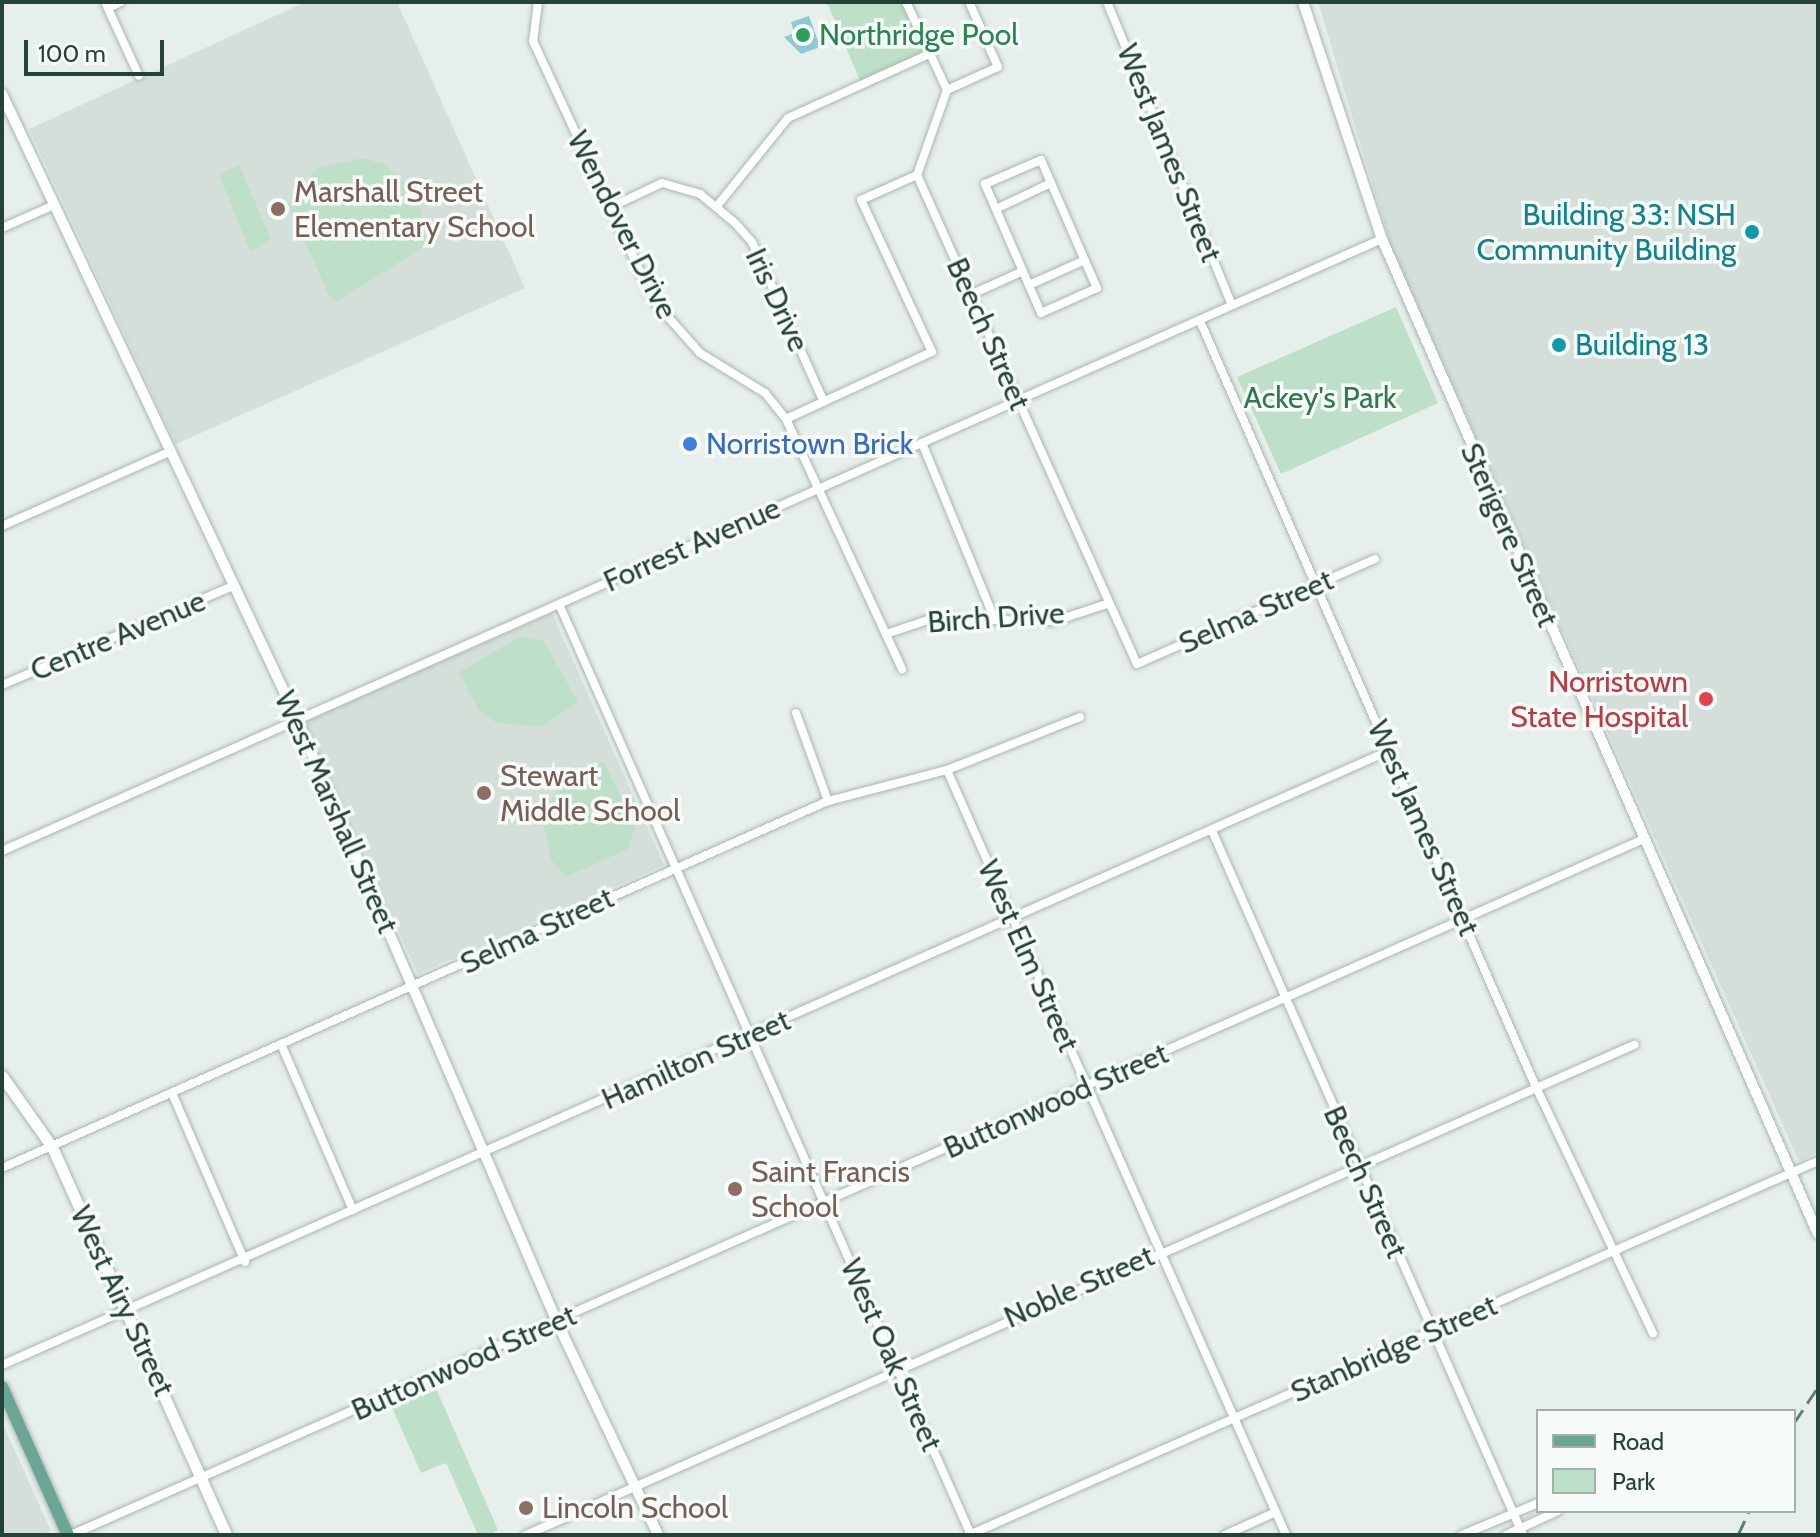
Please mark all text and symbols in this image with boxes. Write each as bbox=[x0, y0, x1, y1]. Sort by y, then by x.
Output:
place label: Northridge Pool bbox=[819, 17, 1018, 53]
scale bar bbox=[28, 24, 168, 74]
marker: Northridge Pool bbox=[794, 26, 812, 44]
text: 100 m bbox=[38, 39, 106, 68]
street label: West James Street bbox=[1109, 39, 1229, 267]
street label: Wendover Drive bbox=[559, 125, 685, 325]
place label: Marshall Street Elementary School bbox=[294, 174, 534, 244]
place label: Building 33: NSH Community Building bbox=[1476, 197, 1736, 268]
marker: Marshall Street Elementary School bbox=[269, 200, 287, 218]
marker: Building 33: NSH Community Building bbox=[1743, 223, 1761, 241]
street label: Iris Drive bbox=[738, 243, 816, 357]
street label: Beech Street bbox=[939, 253, 1037, 415]
place label: Building 13 bbox=[1575, 327, 1709, 363]
marker: Building 13 bbox=[1550, 336, 1568, 354]
park label: Ackey's Park bbox=[1244, 380, 1396, 416]
place label: Norristown Brick bbox=[706, 426, 913, 462]
marker: Norristown Brick bbox=[681, 435, 699, 453]
street label: Sterigere Street bbox=[1453, 438, 1565, 632]
street label: Forrest Avenue bbox=[598, 490, 786, 600]
street label: Selma Street bbox=[1174, 562, 1338, 662]
street label: Centre Avenue bbox=[25, 583, 211, 689]
street label: Birch Drive bbox=[926, 595, 1066, 641]
place label: Norristown State Hospital bbox=[1510, 664, 1688, 734]
street label: West Marshall Street bbox=[266, 685, 406, 939]
marker: Norristown State Hospital bbox=[1695, 688, 1717, 710]
street label: West James Street bbox=[1359, 715, 1487, 941]
place label: Stewart Middle School bbox=[500, 758, 680, 828]
marker: Stewart Middle School bbox=[475, 784, 493, 802]
street label: West Elm Street bbox=[970, 855, 1086, 1057]
street label: Selma Street bbox=[455, 880, 619, 982]
street label: Hamilton Street bbox=[596, 1002, 796, 1118]
street label: Buttonwood Street bbox=[938, 1035, 1174, 1167]
street label: Beech Street bbox=[1316, 1101, 1414, 1263]
place label: Saint Francis School bbox=[751, 1154, 910, 1224]
marker: Saint Francis School bbox=[726, 1180, 744, 1198]
street label: West Airy Street bbox=[62, 1200, 182, 1402]
street label: Noble Street bbox=[999, 1238, 1159, 1336]
street label: West Oak Street bbox=[833, 1253, 949, 1457]
street label: Stanbridge Street bbox=[1285, 1287, 1503, 1411]
street label: Buttonwood Street bbox=[346, 1297, 582, 1429]
legend bbox=[1536, 1409, 1796, 1513]
text: Road bbox=[1612, 1427, 1664, 1456]
text: Park bbox=[1612, 1467, 1655, 1496]
place label: Lincoln School bbox=[542, 1490, 728, 1526]
marker: Lincoln School bbox=[517, 1499, 535, 1517]

